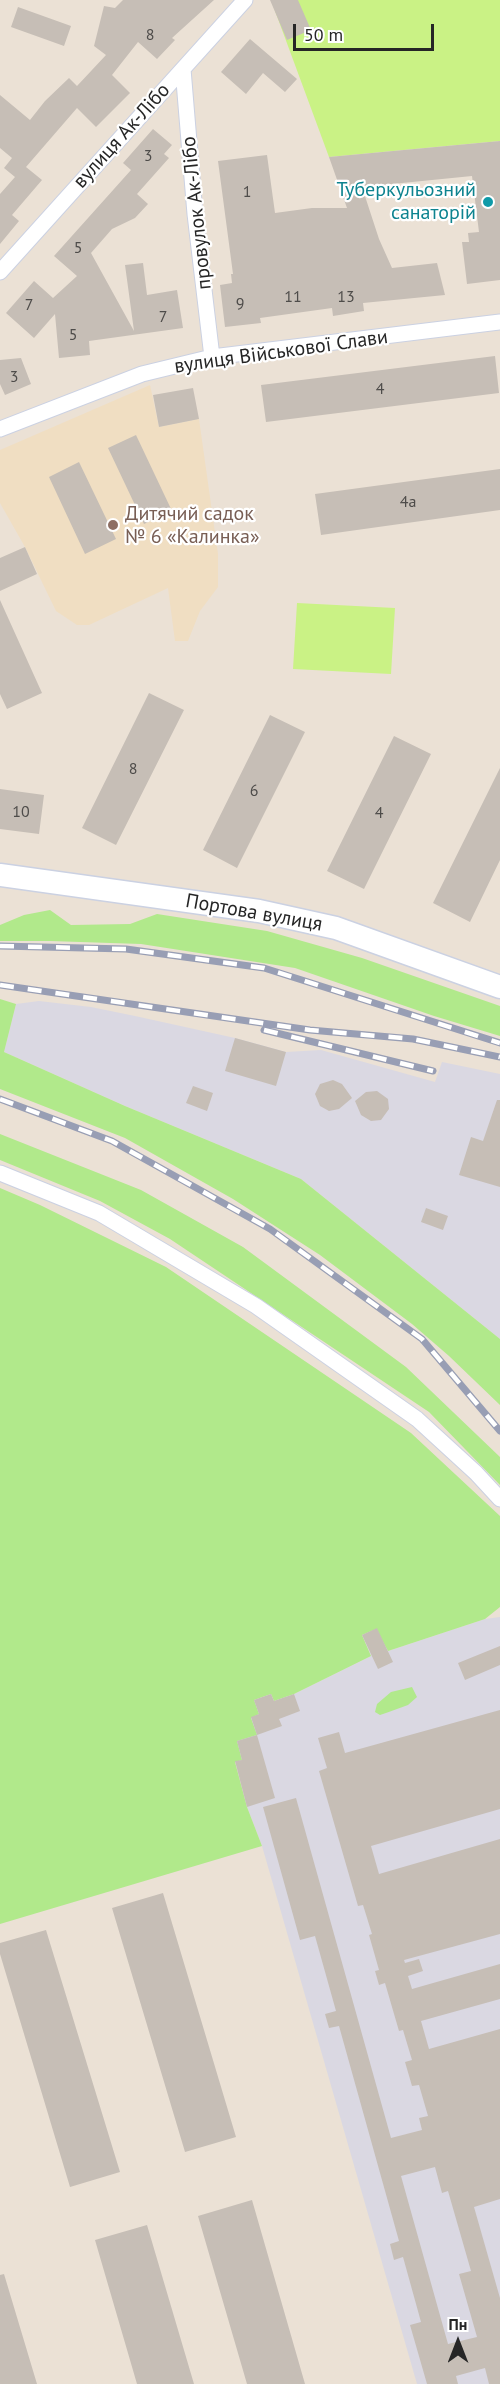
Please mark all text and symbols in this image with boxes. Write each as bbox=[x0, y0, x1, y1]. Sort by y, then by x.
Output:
scale bar bbox=[296, 12, 437, 50]
text: 50 m bbox=[304, 23, 343, 46]
house number: 8 bbox=[146, 25, 154, 45]
street label: вулиця Ак-Лібо bbox=[69, 79, 175, 193]
street label: провулок Ак-Лібо bbox=[177, 135, 217, 291]
house number: 3 bbox=[144, 146, 152, 166]
place label: Туберкульозний санаторій bbox=[337, 178, 476, 225]
house number: 1 bbox=[243, 182, 251, 202]
marker: Туберкульозний санаторій bbox=[481, 195, 495, 209]
house number: 5 bbox=[74, 238, 82, 258]
house number: 11 bbox=[284, 287, 302, 307]
house number: 13 bbox=[337, 287, 355, 307]
house number: 9 bbox=[236, 294, 244, 314]
house number: 7 bbox=[25, 295, 33, 315]
house number: 7 bbox=[159, 307, 167, 327]
house number: 5 bbox=[69, 325, 77, 345]
street label: вулиця Військової Слави bbox=[173, 325, 389, 379]
house number: 3 bbox=[10, 367, 18, 387]
house number: 4 bbox=[376, 379, 384, 399]
house number: 4а bbox=[400, 492, 416, 512]
place label: Дитячий садок № 6 «Калинка» bbox=[125, 502, 260, 549]
marker: Дитячий садок № 6 «Калинка» bbox=[106, 518, 120, 532]
house number: 8 bbox=[129, 759, 137, 779]
house number: 6 bbox=[250, 781, 258, 801]
house number: 10 bbox=[12, 802, 30, 822]
house number: 4 bbox=[375, 803, 383, 823]
street label: Портова вулиця bbox=[184, 889, 324, 937]
north arrow bbox=[428, 2312, 488, 2372]
text: Пн bbox=[449, 2314, 467, 2334]

